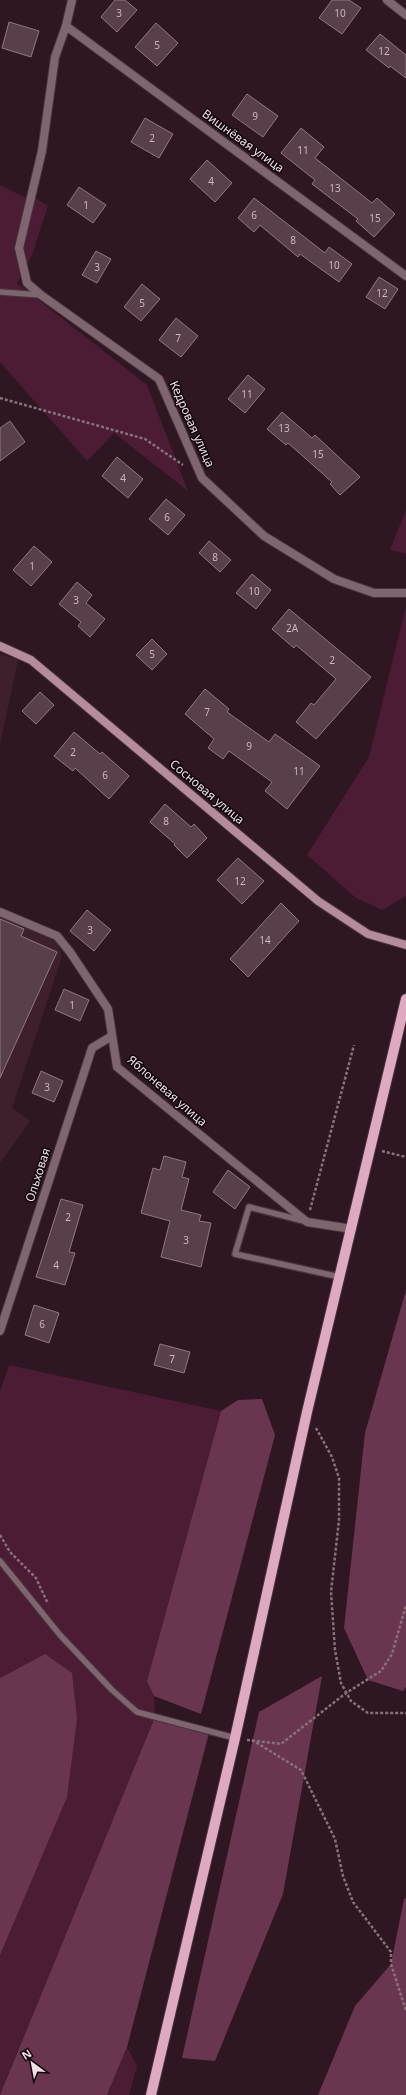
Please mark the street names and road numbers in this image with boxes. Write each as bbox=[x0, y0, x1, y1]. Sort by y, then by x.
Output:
street label: Вишнёвая улица bbox=[199, 105, 288, 176]
street label: Кедровая улица bbox=[166, 378, 219, 470]
street label: Сосновая улица bbox=[166, 755, 248, 828]
street label: Яблоневая улица bbox=[124, 1051, 211, 1130]
street label: Ольховая bbox=[21, 1146, 54, 1204]

